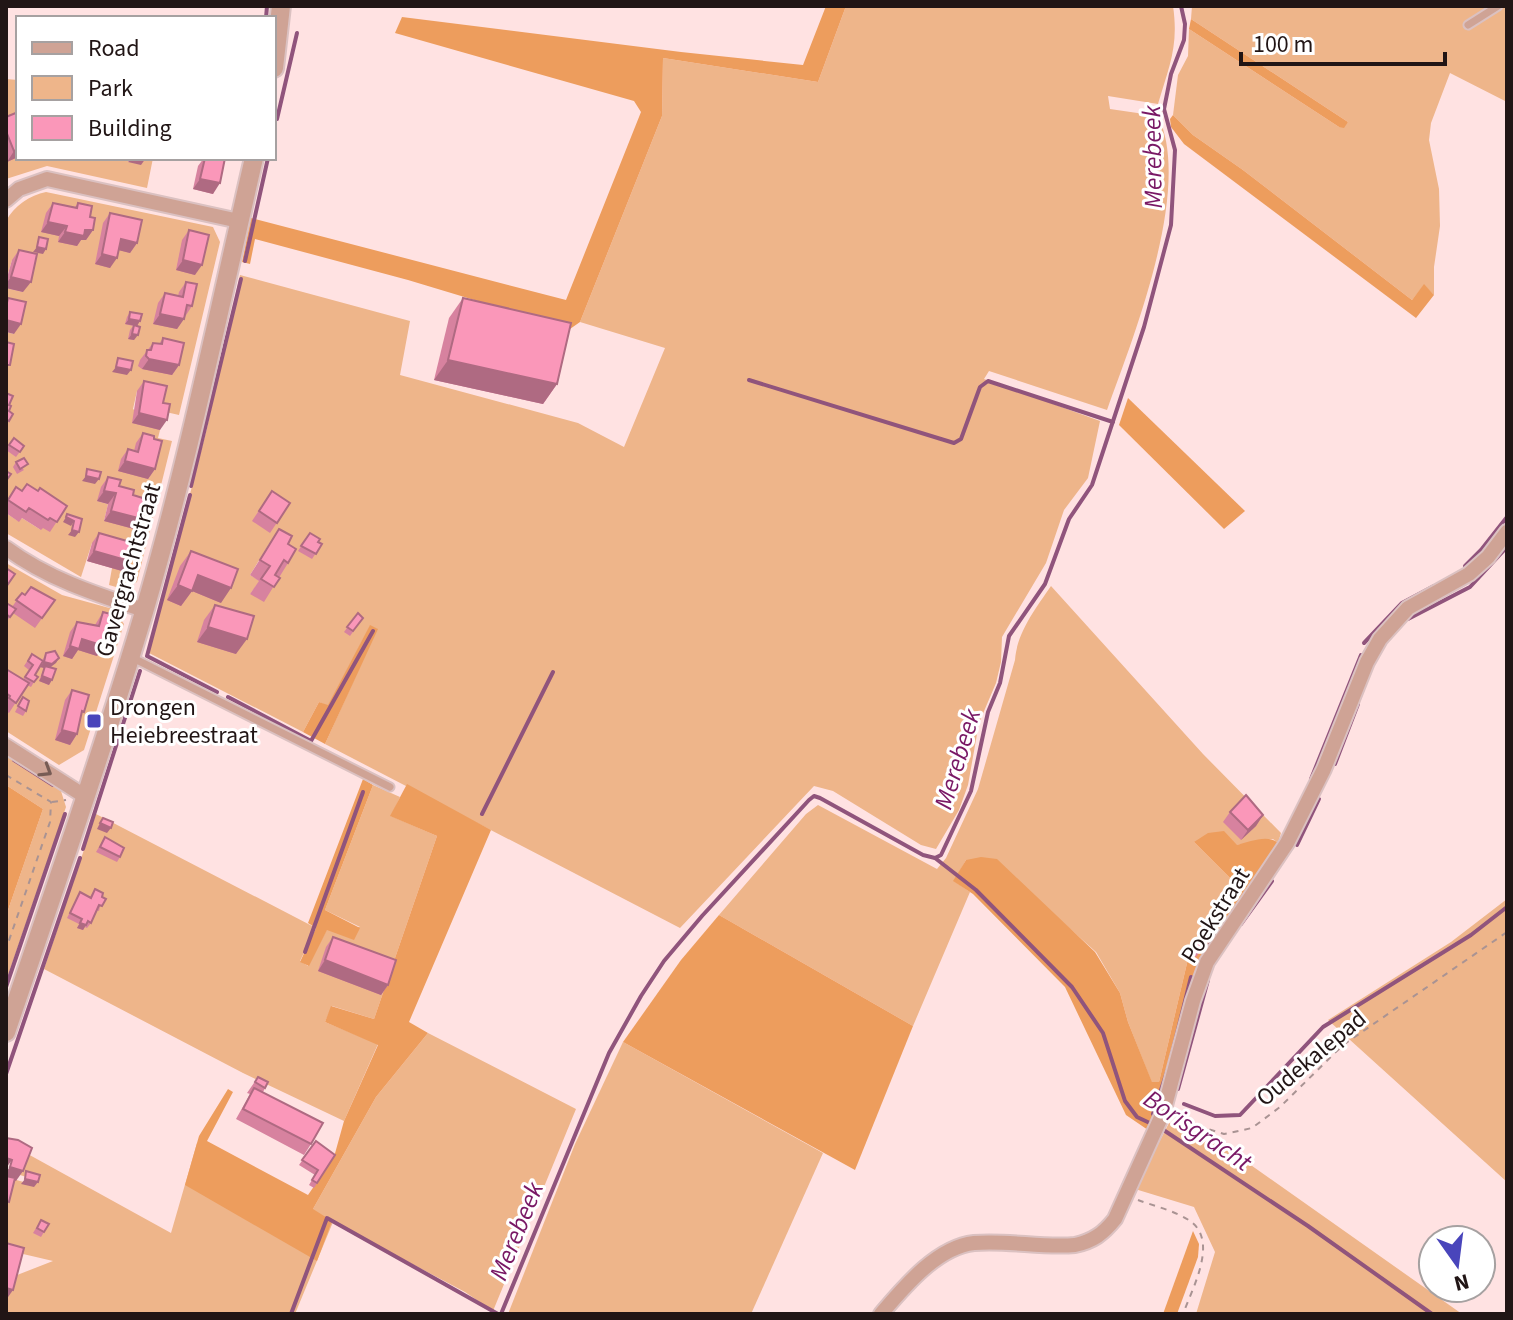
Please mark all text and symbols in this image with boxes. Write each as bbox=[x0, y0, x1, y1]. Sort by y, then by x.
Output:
legend bbox=[16, 16, 276, 160]
scale bar bbox=[1241, 16, 1445, 66]
text: 100 m bbox=[1253, 27, 1313, 62]
text: Road bbox=[88, 31, 140, 66]
text: Park bbox=[88, 71, 133, 106]
water label: Merebeek bbox=[1133, 104, 1172, 209]
text: Building bbox=[88, 111, 172, 146]
street label: Gavergrachtstraat bbox=[87, 479, 170, 661]
place label: Drongen Heiebreestraat bbox=[110, 690, 258, 753]
water label: Merebeek bbox=[925, 704, 990, 814]
marker: Drongen Heiebreestraat bbox=[85, 712, 103, 730]
one-way arrow bbox=[37, 761, 52, 777]
street label: Poekstraat bbox=[1172, 861, 1259, 970]
street label: Oudekalepad bbox=[1249, 1002, 1374, 1115]
water label: Borisgracht bbox=[1136, 1081, 1260, 1181]
water label: Merebeek bbox=[480, 1176, 553, 1286]
north arrow bbox=[1417, 1224, 1497, 1304]
text: N bbox=[1451, 1265, 1473, 1300]

